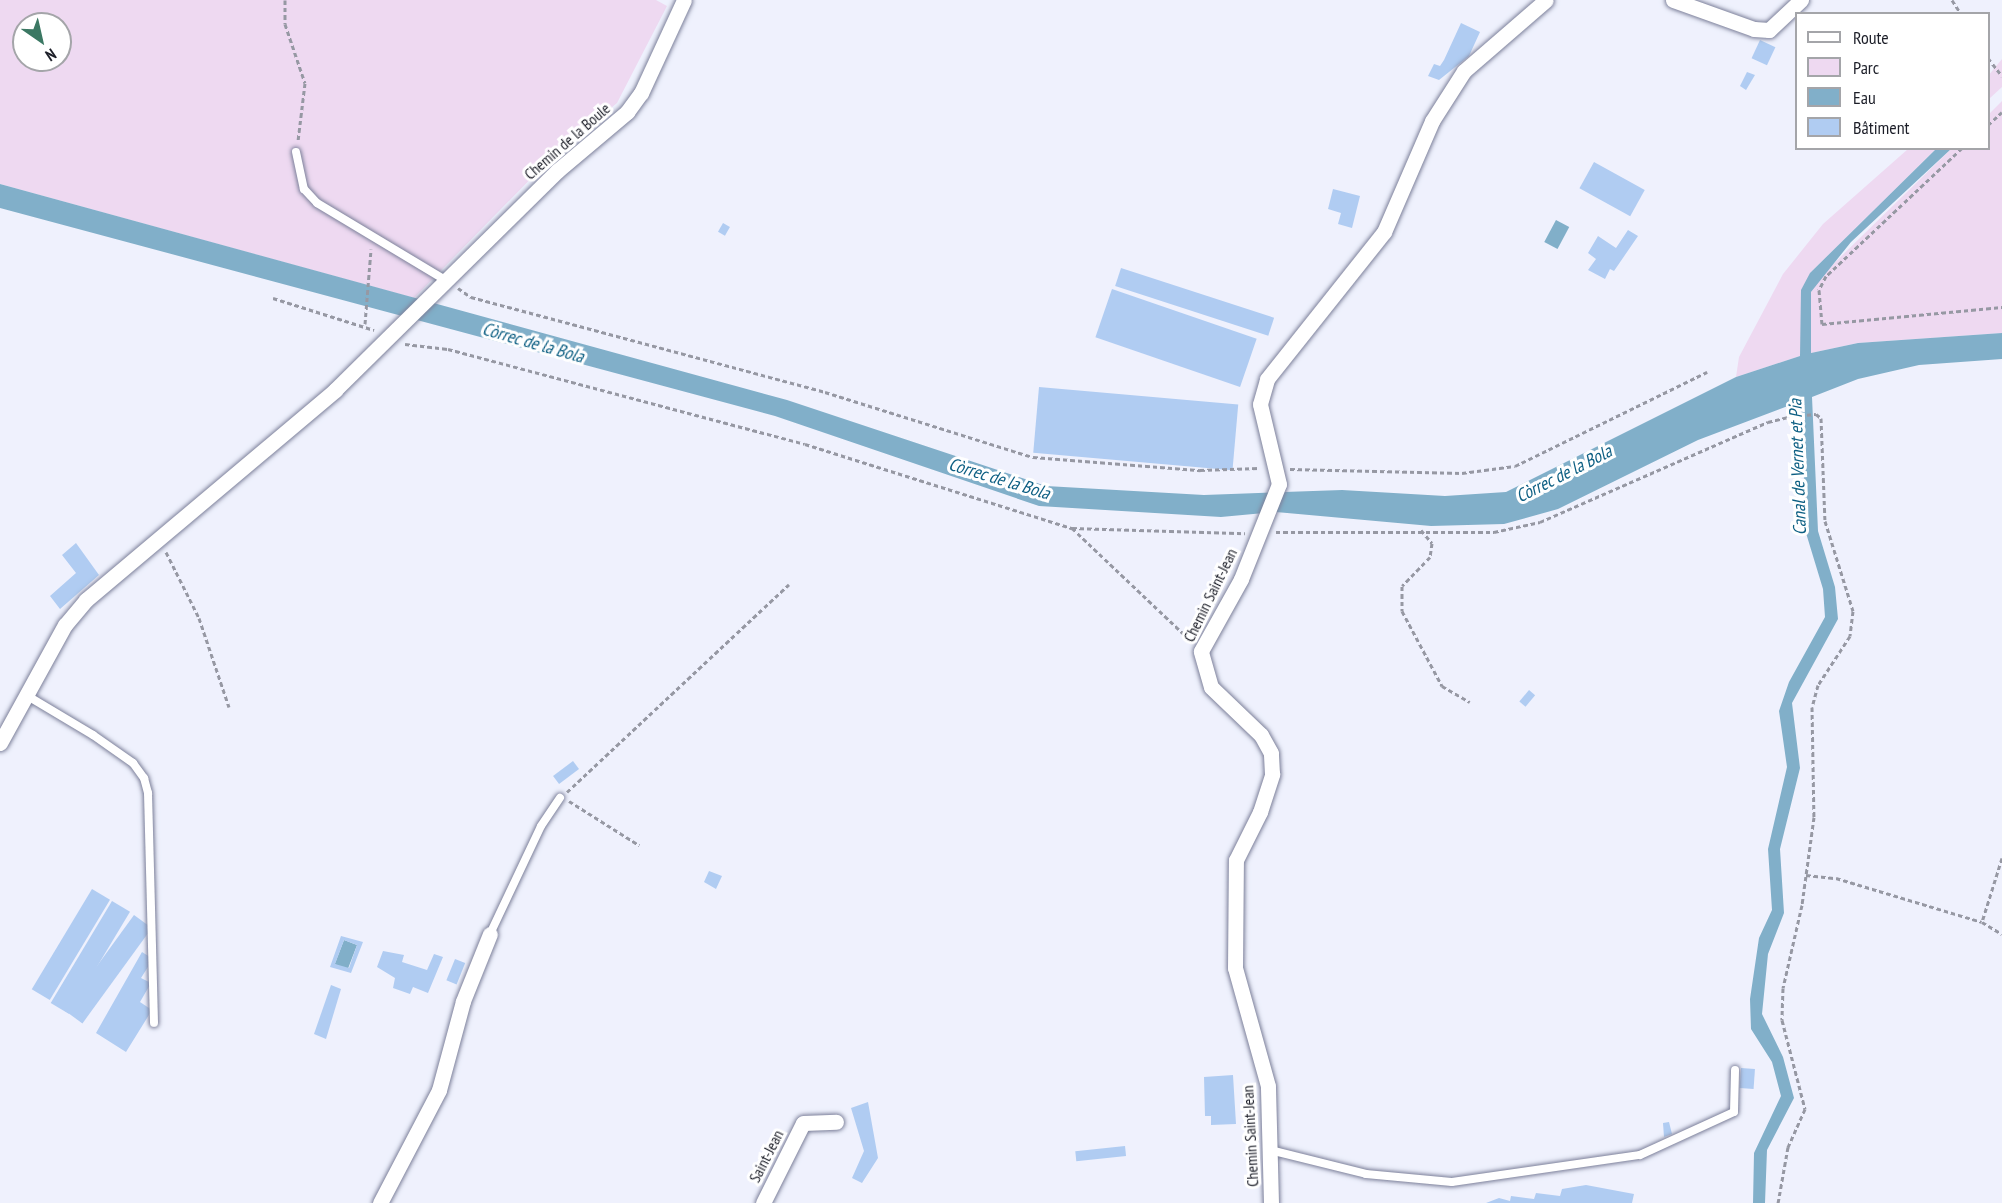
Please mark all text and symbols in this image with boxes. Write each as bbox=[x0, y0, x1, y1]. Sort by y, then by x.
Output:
north arrow bbox=[12, 12, 72, 72]
legend bbox=[1795, 12, 1990, 150]
text: Route bbox=[1853, 26, 1889, 49]
text: N bbox=[42, 45, 60, 66]
text: Parc bbox=[1853, 56, 1879, 79]
text: Eau bbox=[1853, 86, 1876, 109]
street label: Chemin de la Boule bbox=[520, 99, 614, 183]
text: Bâtiment bbox=[1853, 116, 1910, 139]
water label: Còrrec de la Bola bbox=[480, 318, 586, 368]
water label: Canal de Vernet et Pia bbox=[1785, 398, 1811, 536]
water label: Còrrec de la Bola bbox=[1512, 441, 1616, 507]
water label: Còrrec de la Bola bbox=[946, 453, 1052, 505]
street label: Chemin Saint-Jean bbox=[1179, 545, 1241, 645]
street label: Chemin Saint-Jean bbox=[1238, 1085, 1262, 1187]
street label: Saint-Jean bbox=[745, 1127, 787, 1185]

